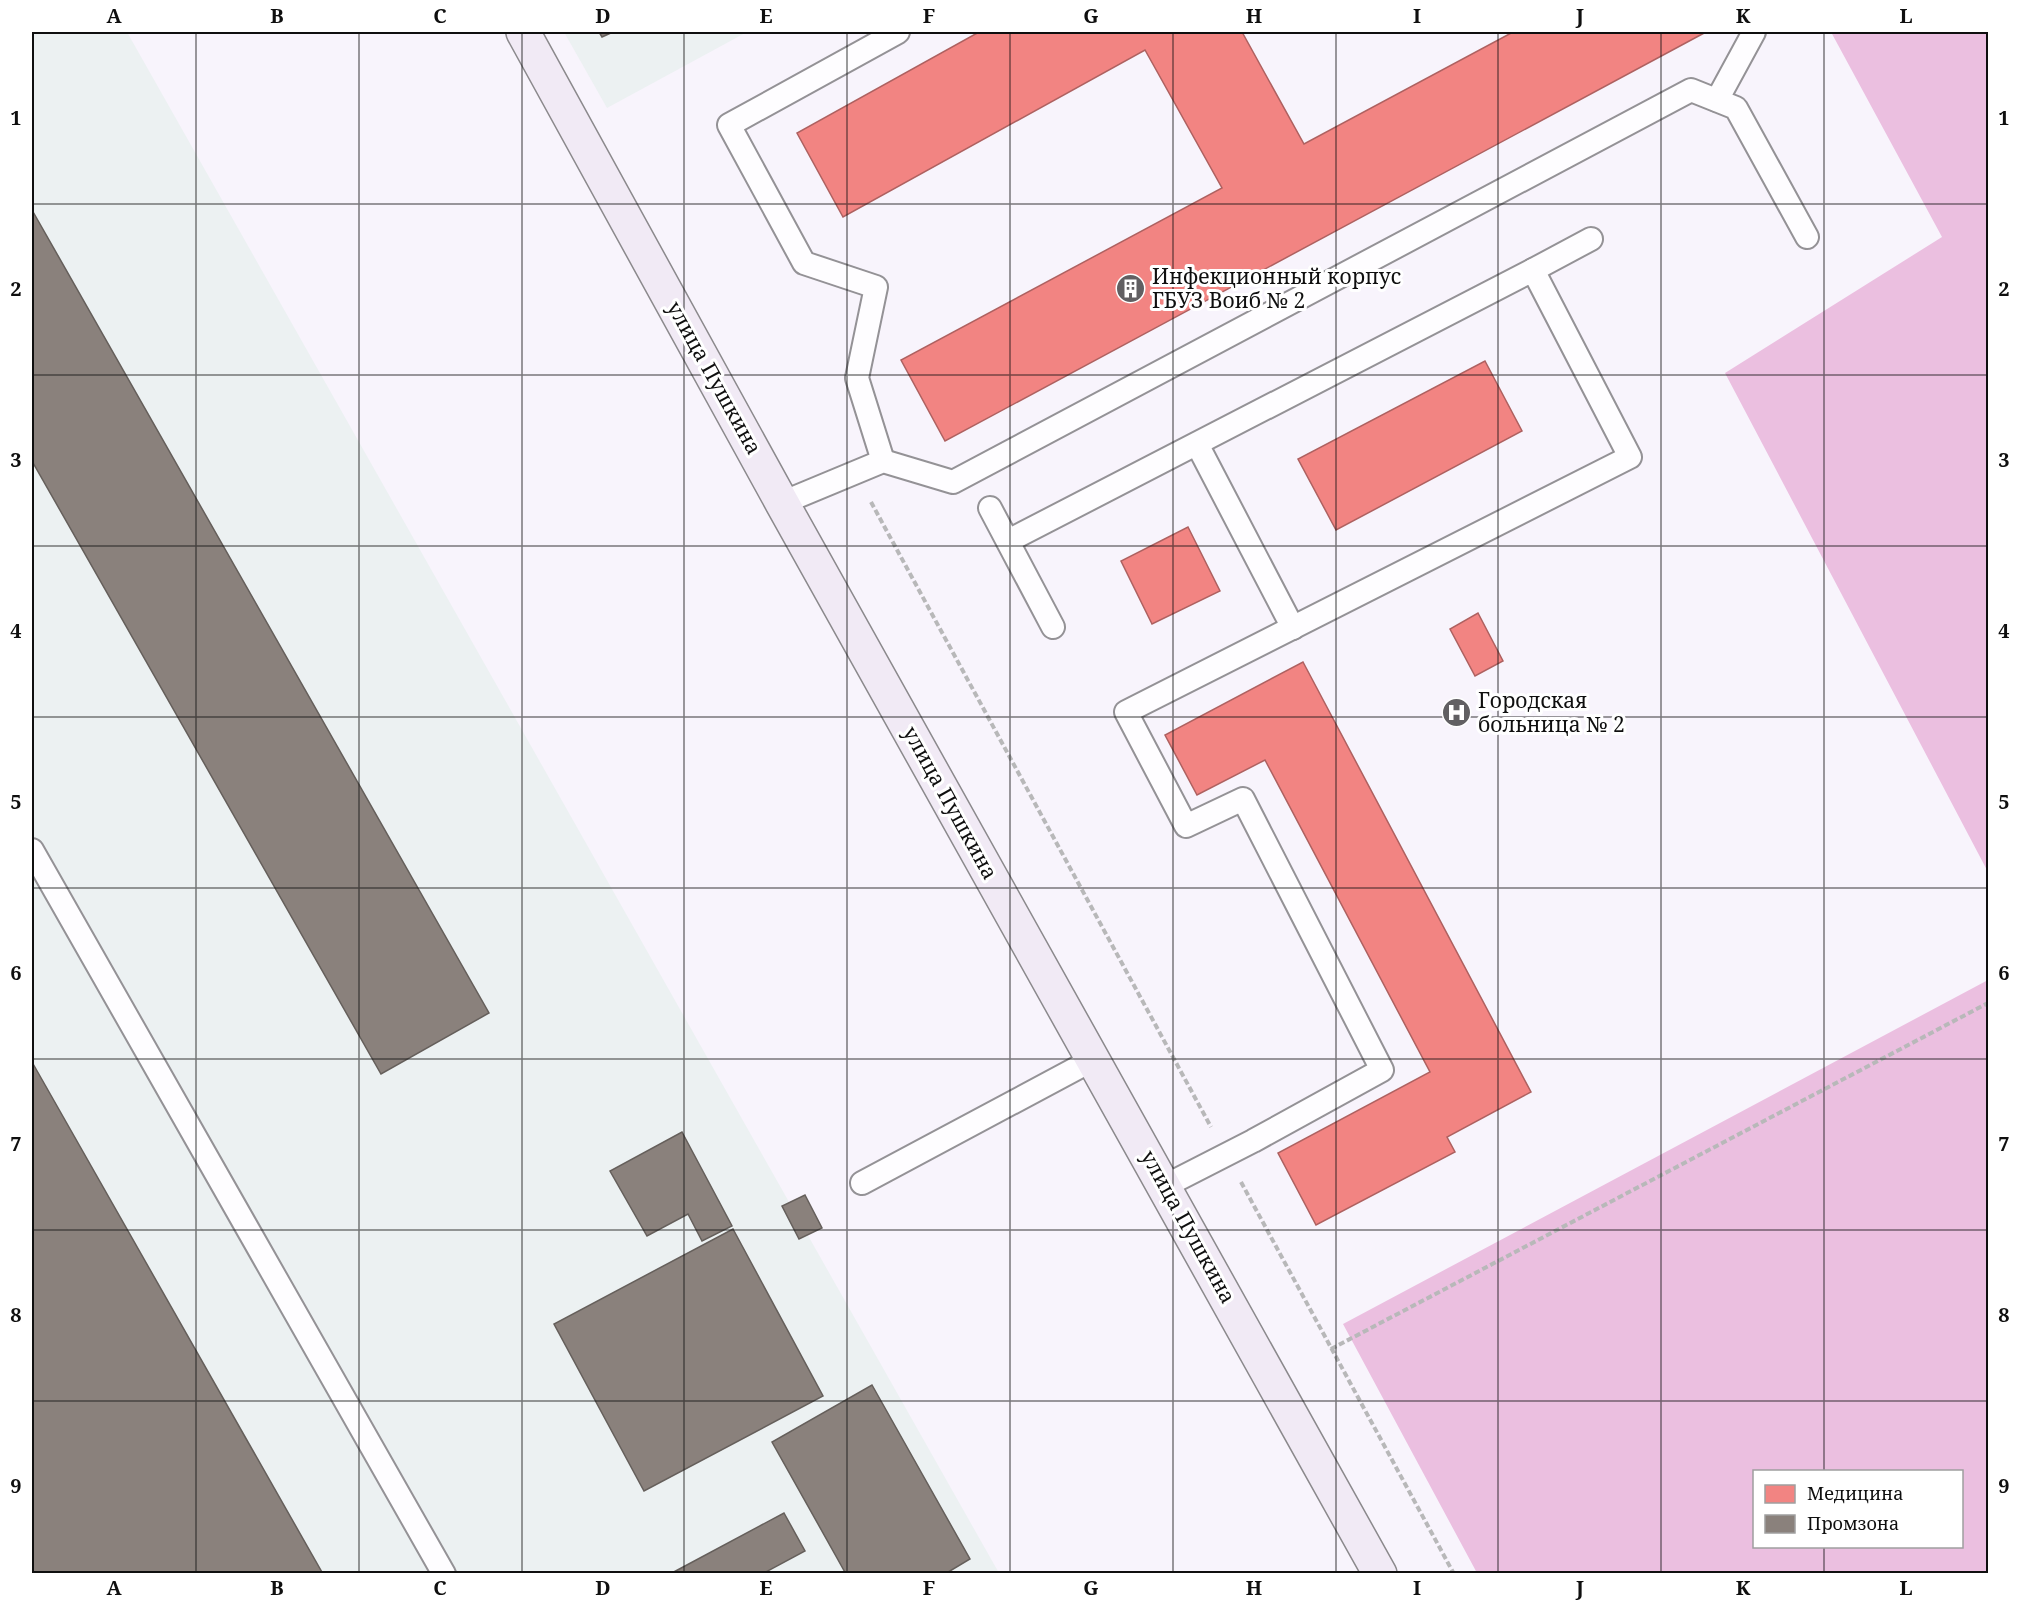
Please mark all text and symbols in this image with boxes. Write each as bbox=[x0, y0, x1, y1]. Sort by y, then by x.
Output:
text: A bbox=[106, 2, 122, 29]
text: B bbox=[270, 2, 284, 29]
text: C bbox=[433, 2, 447, 29]
text: D bbox=[595, 2, 611, 29]
text: E bbox=[759, 2, 773, 29]
text: F bbox=[923, 2, 935, 29]
text: G bbox=[1083, 2, 1099, 29]
text: H bbox=[1246, 2, 1262, 29]
text: I bbox=[1413, 2, 1421, 29]
text: J bbox=[1575, 2, 1584, 29]
text: K bbox=[1736, 2, 1751, 29]
text: L bbox=[1899, 2, 1913, 29]
text: 1 bbox=[10, 104, 22, 131]
text: 1 bbox=[1998, 104, 2010, 131]
place label: Инфекционный корпус ГБУЗ Воиб № 2 bbox=[1152, 262, 1401, 314]
building icon: Инфекционный корпус ГБУЗ Воиб № 2 bbox=[1115, 273, 1147, 305]
text: 2 bbox=[10, 275, 22, 302]
text: 2 bbox=[1998, 275, 2010, 302]
street label: улица Пушкина bbox=[661, 296, 769, 459]
text: 3 bbox=[10, 446, 22, 473]
text: 3 bbox=[1998, 446, 2010, 473]
text: 4 bbox=[10, 617, 22, 644]
text: 4 bbox=[1998, 617, 2010, 644]
place label: Городская больница № 2 bbox=[1478, 686, 1625, 738]
hospital icon: Городская больница № 2 bbox=[1441, 697, 1473, 729]
street label: улица Пушкина bbox=[897, 721, 1005, 884]
text: 5 bbox=[10, 788, 22, 815]
text: 5 bbox=[1998, 788, 2010, 815]
text: 6 bbox=[10, 959, 22, 986]
text: 6 bbox=[1998, 959, 2010, 986]
text: 7 bbox=[10, 1130, 22, 1157]
text: 7 bbox=[1998, 1130, 2010, 1157]
street label: улица Пушкина bbox=[1135, 1145, 1243, 1308]
text: 8 bbox=[10, 1301, 22, 1328]
text: 8 bbox=[1998, 1301, 2010, 1328]
legend bbox=[1753, 1470, 1963, 1548]
text: 9 bbox=[10, 1472, 22, 1499]
text: 9 bbox=[1998, 1472, 2010, 1499]
text: Медицина bbox=[1807, 1481, 1903, 1505]
text: Промзона bbox=[1807, 1511, 1899, 1535]
text: A bbox=[106, 1574, 122, 1601]
text: B bbox=[270, 1574, 284, 1601]
text: C bbox=[433, 1574, 447, 1601]
text: D bbox=[595, 1574, 611, 1601]
text: E bbox=[759, 1574, 773, 1601]
text: F bbox=[923, 1574, 935, 1601]
text: G bbox=[1083, 1574, 1099, 1601]
text: H bbox=[1246, 1574, 1262, 1601]
text: I bbox=[1413, 1574, 1421, 1601]
text: J bbox=[1575, 1574, 1584, 1601]
text: K bbox=[1736, 1574, 1751, 1601]
text: L bbox=[1899, 1574, 1913, 1601]

